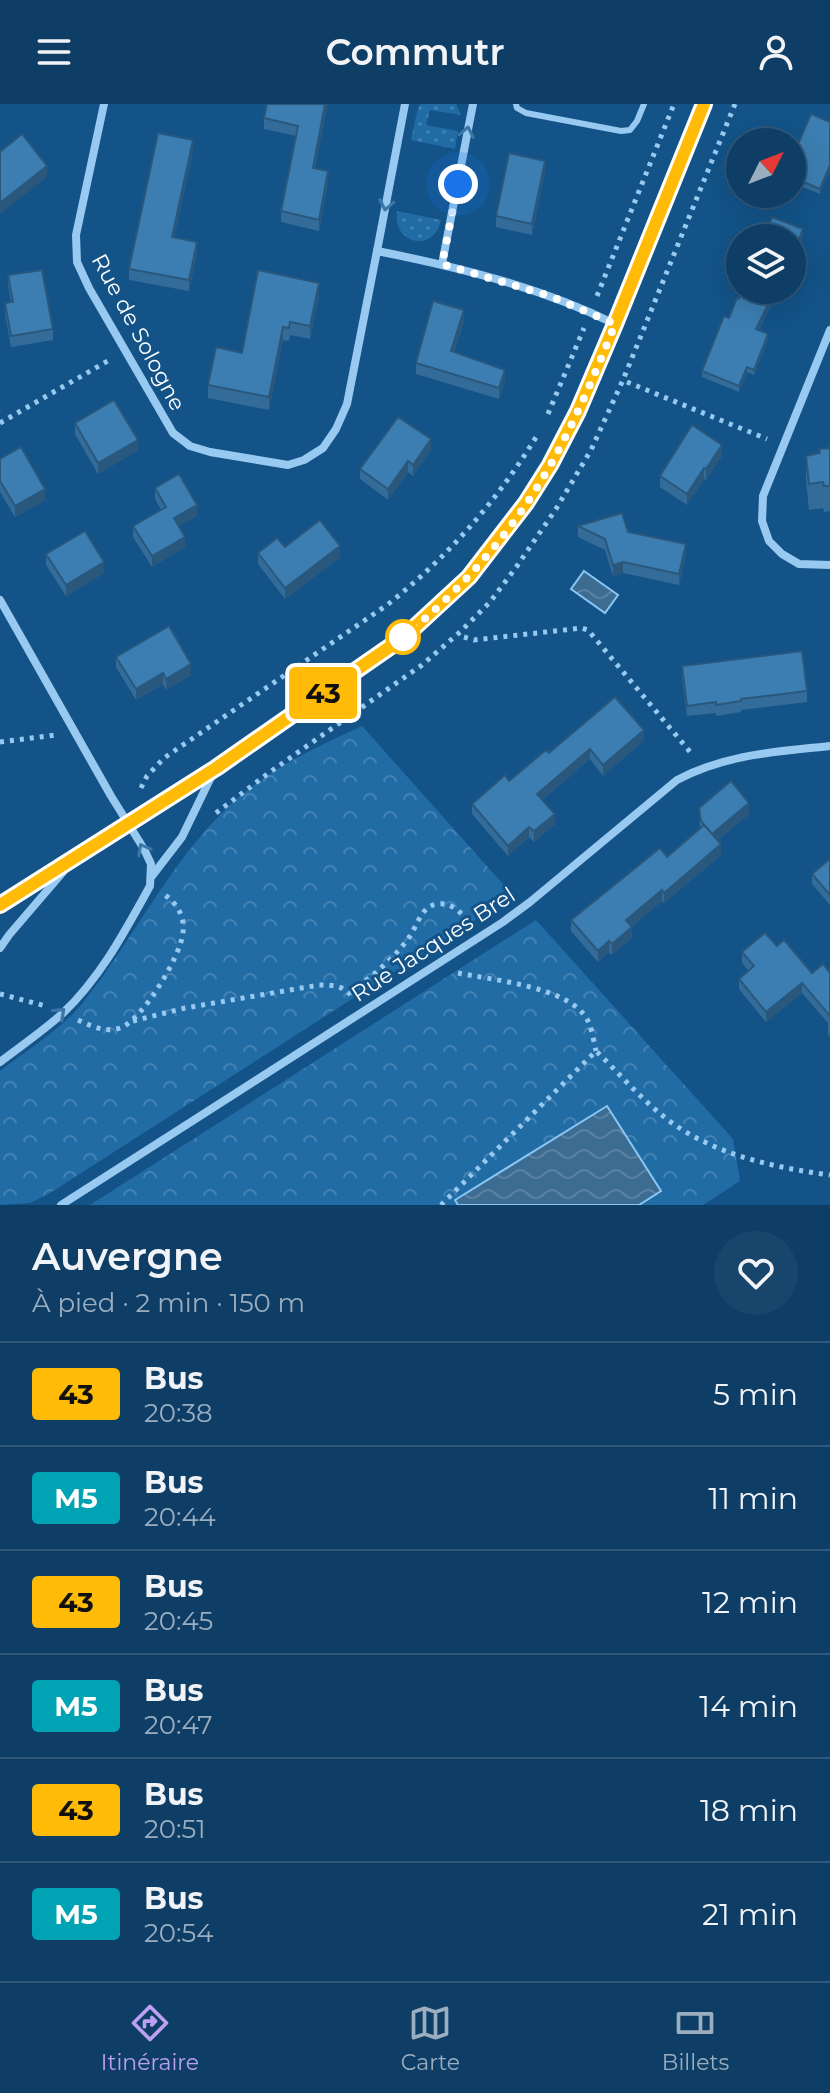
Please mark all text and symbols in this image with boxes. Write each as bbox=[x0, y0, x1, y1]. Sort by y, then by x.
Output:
icon: menu bbox=[32, 30, 76, 74]
text: Commutr bbox=[325, 30, 505, 74]
icon: person bbox=[754, 30, 798, 74]
one-way arrow bbox=[458, 125, 475, 139]
north arrow bbox=[726, 128, 806, 208]
map controls bbox=[726, 128, 806, 304]
your location bbox=[438, 164, 478, 204]
one-way arrow bbox=[378, 198, 395, 212]
button: layers bbox=[726, 224, 806, 304]
street label: Rue de Sologne bbox=[86, 249, 191, 415]
unlabelled marker bbox=[386, 620, 420, 654]
line badge: 43 bbox=[287, 667, 359, 719]
text: 43 bbox=[305, 676, 341, 710]
one-way arrow bbox=[137, 843, 153, 858]
street label: Rue Jacques Brel bbox=[346, 881, 520, 1007]
one-way arrow bbox=[51, 1009, 66, 1023]
button: heart bbox=[714, 1231, 798, 1315]
text: Auvergne bbox=[32, 1233, 223, 1280]
text: À pied · 2 min · 150 m bbox=[32, 1287, 305, 1319]
text: Bus bbox=[144, 1360, 204, 1397]
text: 5 min bbox=[713, 1376, 798, 1413]
text: 43 bbox=[58, 1377, 94, 1411]
text: 20:38 bbox=[144, 1397, 213, 1429]
text: Bus bbox=[144, 1464, 204, 1501]
text: 11 min bbox=[708, 1480, 798, 1517]
text: M5 bbox=[54, 1481, 98, 1515]
text: 20:44 bbox=[144, 1501, 216, 1533]
text: Bus bbox=[144, 1568, 204, 1605]
text: 12 min bbox=[702, 1584, 798, 1621]
text: 43 bbox=[58, 1585, 94, 1619]
text: 20:45 bbox=[144, 1605, 213, 1637]
text: Bus bbox=[144, 1672, 204, 1709]
text: 14 min bbox=[699, 1688, 798, 1725]
text: M5 bbox=[54, 1689, 98, 1723]
text: 20:47 bbox=[144, 1709, 213, 1741]
text: Bus bbox=[144, 1776, 204, 1813]
text: 18 min bbox=[700, 1792, 798, 1829]
text: 43 bbox=[58, 1793, 94, 1827]
text: 20:51 bbox=[144, 1813, 206, 1845]
text: Bus bbox=[144, 1880, 204, 1917]
text: 21 min bbox=[702, 1896, 798, 1933]
text: M5 bbox=[54, 1897, 98, 1931]
text: 20:54 bbox=[144, 1917, 213, 1949]
tab: Itinéraire bbox=[101, 2001, 199, 2076]
tab: Carte bbox=[401, 2001, 460, 2076]
tab: Billets bbox=[662, 2001, 729, 2076]

